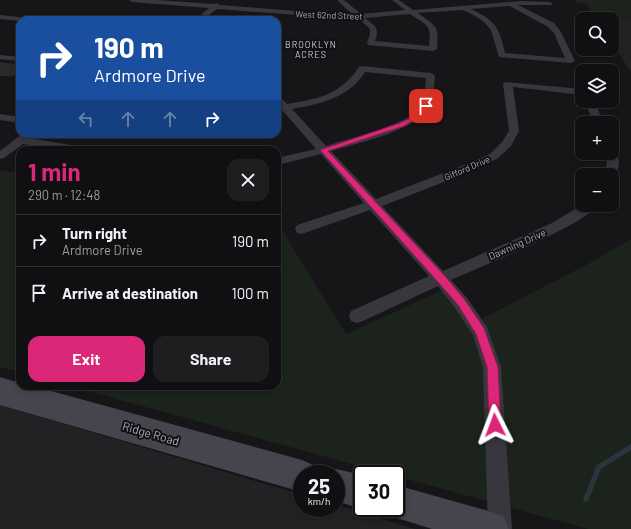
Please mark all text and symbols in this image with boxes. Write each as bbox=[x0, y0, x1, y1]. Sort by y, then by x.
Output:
street label: West 62nd Street bbox=[295, 8, 363, 22]
map controls bbox=[575, 12, 619, 212]
button: search bbox=[575, 12, 619, 56]
text: 190 m bbox=[94, 30, 164, 64]
icon: right bbox=[28, 32, 80, 84]
district label: BROOKLYN ACRES bbox=[285, 39, 337, 60]
text: Ardmore Drive bbox=[94, 64, 206, 86]
button: layers bbox=[575, 64, 619, 108]
pin bbox=[409, 89, 443, 123]
icon: arrive bbox=[415, 95, 437, 117]
icon: left bbox=[75, 108, 97, 130]
icon: ahead bbox=[117, 108, 139, 130]
icon: ahead bbox=[159, 108, 181, 130]
icon: right bbox=[201, 108, 223, 130]
button: + bbox=[575, 116, 619, 160]
street label: Gifford Drive bbox=[442, 153, 492, 183]
text: 1 min bbox=[28, 157, 81, 186]
button: close bbox=[227, 159, 269, 201]
button: − bbox=[575, 168, 619, 212]
text: 290 m · 12:48 bbox=[28, 187, 100, 203]
text: Turn right bbox=[62, 224, 127, 242]
street label: Dawning Drive bbox=[487, 226, 547, 262]
icon: right bbox=[28, 230, 50, 252]
text: 190 m bbox=[232, 232, 269, 250]
text: Ardmore Drive bbox=[62, 242, 143, 258]
icon: arrive bbox=[28, 282, 50, 304]
text: Arrive at destination bbox=[62, 284, 198, 302]
text: 100 m bbox=[231, 284, 269, 302]
button: Exit bbox=[28, 336, 145, 382]
button: Share bbox=[153, 336, 269, 382]
position arrow bbox=[474, 404, 516, 446]
street label: Ridge Road bbox=[121, 418, 181, 448]
speed limit sign: 30 bbox=[353, 465, 405, 517]
text: 25 bbox=[308, 474, 330, 498]
text: km/h bbox=[308, 495, 330, 507]

